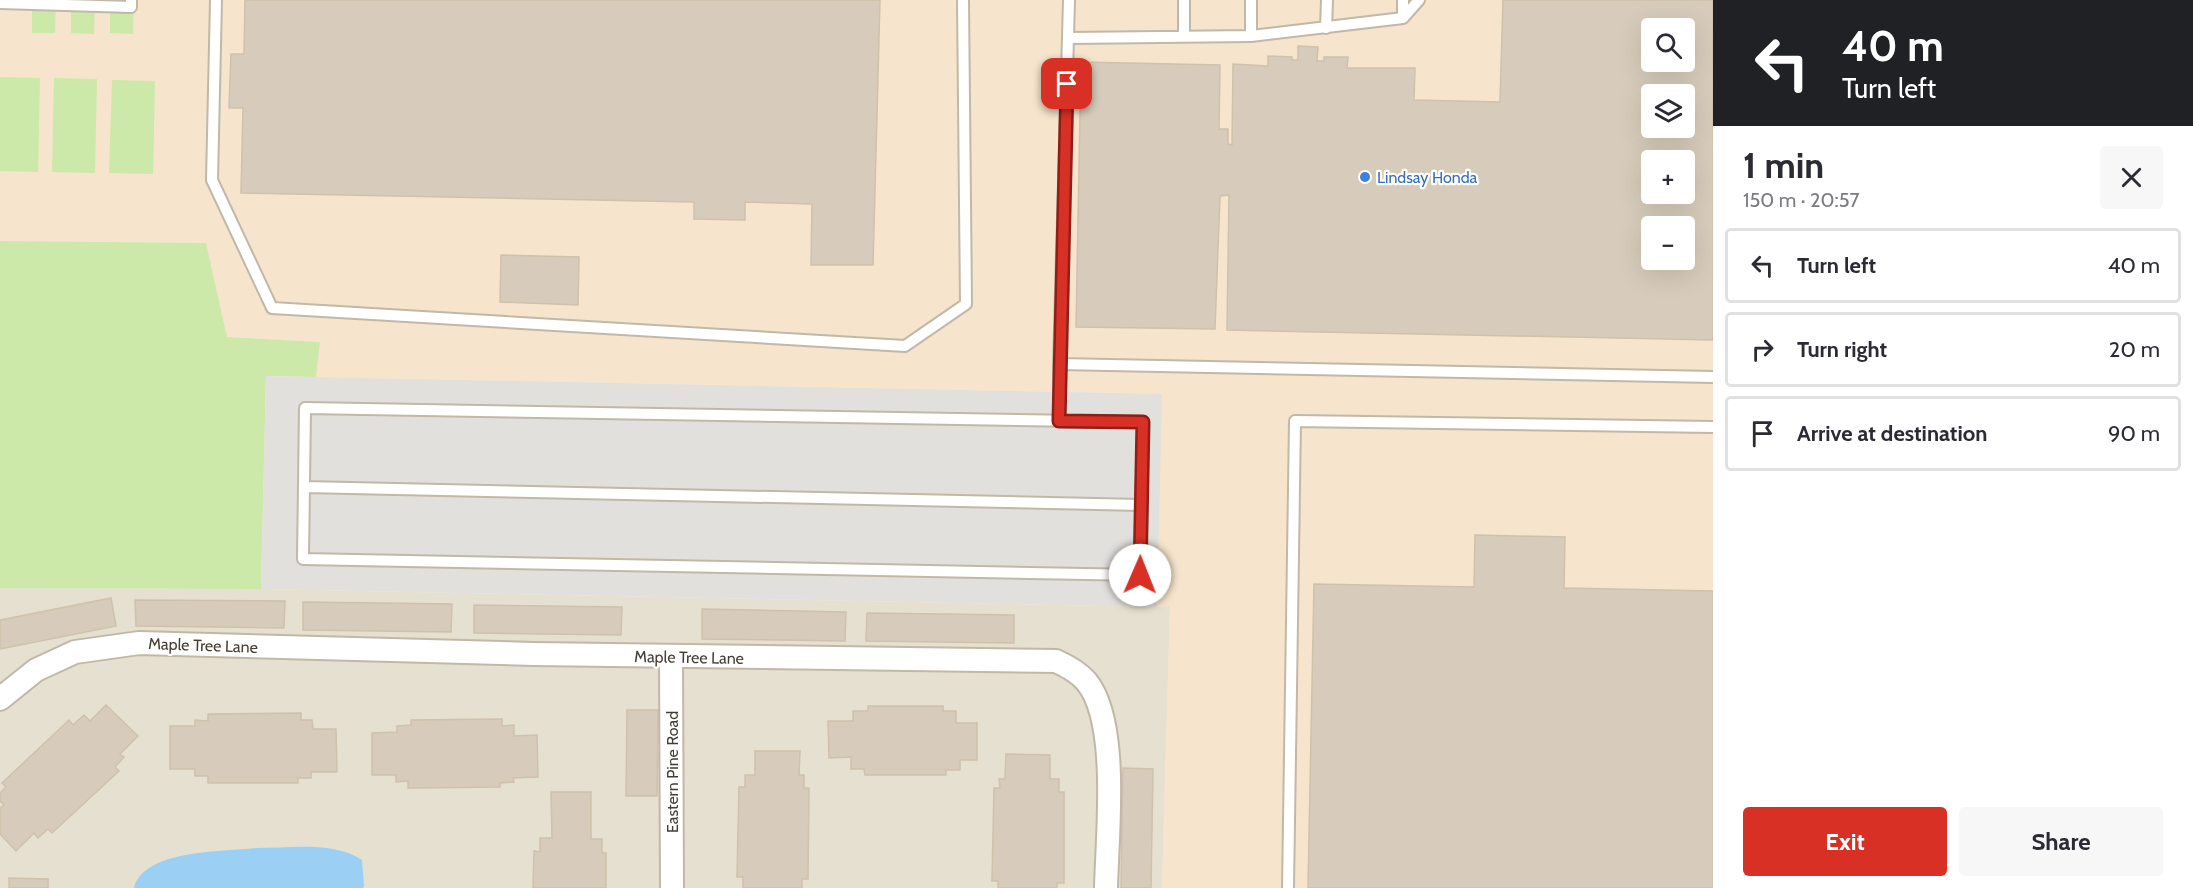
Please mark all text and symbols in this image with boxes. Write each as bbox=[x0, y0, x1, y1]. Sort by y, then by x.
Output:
map controls bbox=[1641, 18, 1695, 270]
button: search bbox=[1641, 18, 1695, 72]
text: 40 m bbox=[1842, 20, 1944, 72]
icon: left bbox=[1743, 24, 1821, 102]
pin bbox=[1041, 58, 1092, 109]
icon: arrive bbox=[1050, 67, 1083, 100]
text: Turn left bbox=[1842, 72, 1936, 105]
button: layers bbox=[1641, 84, 1695, 138]
text: 1 min bbox=[1743, 143, 1824, 187]
button: close bbox=[2100, 146, 2163, 209]
button: + bbox=[1641, 150, 1695, 204]
place label: Lindsay Honda bbox=[1377, 168, 1478, 187]
marker: Lindsay Honda bbox=[1358, 170, 1372, 184]
text: 150 m · 20:57 bbox=[1743, 188, 1860, 212]
button: − bbox=[1641, 216, 1695, 270]
icon: left bbox=[1746, 249, 1779, 282]
text: Turn left bbox=[1797, 252, 1876, 279]
text: 40 m bbox=[2108, 252, 2160, 279]
icon: right bbox=[1746, 333, 1779, 366]
text: Turn right bbox=[1797, 336, 1887, 363]
text: 20 m bbox=[2109, 336, 2160, 363]
icon: arrive bbox=[1746, 417, 1779, 450]
text: Arrive at destination bbox=[1797, 420, 1987, 447]
text: 90 m bbox=[2108, 420, 2160, 447]
position arrow bbox=[1108, 543, 1172, 607]
street label: Maple Tree Lane bbox=[148, 634, 258, 657]
street label: Maple Tree Lane bbox=[634, 647, 744, 668]
street label: Eastern Pine Road bbox=[663, 711, 682, 833]
button: Exit bbox=[1743, 807, 1947, 876]
button: Share bbox=[1959, 807, 2163, 876]

